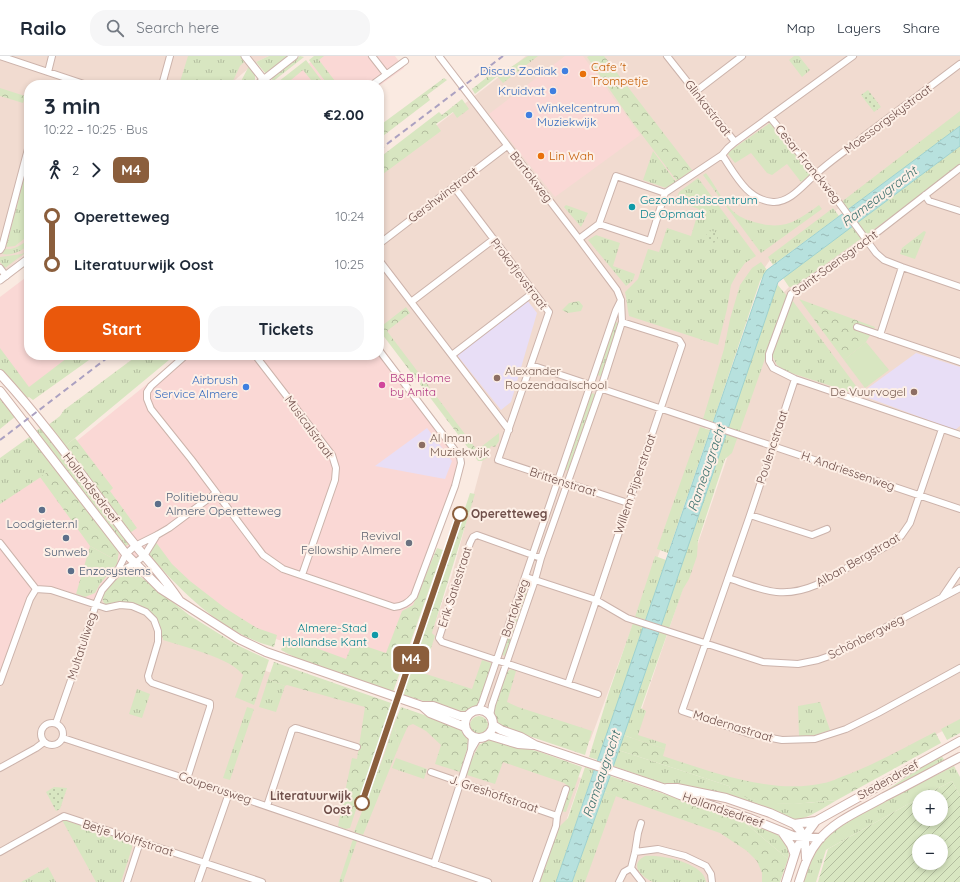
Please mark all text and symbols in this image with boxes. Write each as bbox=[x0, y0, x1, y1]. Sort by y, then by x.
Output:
search box bbox=[90, 10, 370, 46]
text: Railo bbox=[20, 16, 66, 40]
icon: search bbox=[104, 17, 126, 39]
text: Search here bbox=[136, 18, 219, 37]
text: Map bbox=[786, 19, 815, 37]
text: Layers bbox=[837, 19, 881, 37]
text: Share bbox=[903, 19, 940, 37]
place label: Cafe 't Trompetje bbox=[591, 59, 648, 88]
place label: Discus Zodiak bbox=[480, 63, 557, 78]
marker: Discus Zodiak bbox=[560, 66, 570, 76]
marker: Cafe 't Trompetje bbox=[578, 69, 588, 79]
street label: Glinkastraat bbox=[682, 77, 735, 139]
street label: Moessorgskystraat bbox=[841, 81, 935, 156]
place label: Kruidvat bbox=[498, 83, 545, 98]
marker: Kruidvat bbox=[548, 86, 558, 96]
text: 3 min bbox=[44, 92, 101, 120]
place label: Winkelcentrum Muziekwijk bbox=[537, 100, 620, 129]
text: €2.00 bbox=[324, 105, 364, 124]
marker: Winkelcentrum Muziekwijk bbox=[524, 110, 534, 120]
text: 10:22 – 10:25 · Bus bbox=[44, 121, 148, 137]
street label: Cesar Franckweg bbox=[772, 121, 845, 206]
street label: Bartokweg bbox=[507, 148, 556, 205]
place label: Lin Wah bbox=[549, 148, 594, 163]
marker: Lin Wah bbox=[536, 151, 546, 161]
icon: walk bbox=[44, 159, 66, 181]
icon: forward bbox=[85, 159, 107, 181]
text: M4 bbox=[121, 161, 141, 179]
water label: Rameaugracht bbox=[838, 161, 921, 230]
text: 2 bbox=[72, 162, 79, 178]
street label: Gershwinstraat bbox=[405, 163, 481, 226]
place label: Gezondheidscentrum De Opmaat bbox=[640, 192, 758, 221]
marker: Gezondheidscentrum De Opmaat bbox=[627, 202, 637, 212]
text: Operetteweg bbox=[74, 207, 170, 226]
text: 10:24 bbox=[335, 208, 364, 224]
street label: Saint-Saensgracht bbox=[789, 227, 880, 299]
street label: Prokofjevstraat bbox=[488, 235, 551, 312]
text: Literatuurwijk Oost bbox=[74, 255, 214, 274]
text: 10:25 bbox=[335, 256, 364, 272]
button: Start bbox=[44, 306, 200, 352]
button: Tickets bbox=[208, 306, 364, 352]
place label: Alexander Roozendaalschool bbox=[505, 363, 607, 392]
place label: B&B Home by Anita bbox=[390, 370, 451, 399]
place label: Airbrush Service Almere bbox=[155, 372, 238, 401]
marker: Alexander Roozendaalschool bbox=[492, 373, 502, 383]
marker: B&B Home by Anita bbox=[377, 380, 387, 390]
marker: Airbrush Service Almere bbox=[241, 382, 251, 392]
place label: De Vuurvogel bbox=[830, 384, 906, 399]
marker: De Vuurvogel bbox=[909, 387, 919, 397]
street label: Musicalstraat bbox=[282, 392, 337, 461]
street label: Poulencstraat bbox=[753, 408, 790, 486]
water label: Rameaugracht bbox=[684, 421, 729, 513]
place label: Al Iman Muziekwijk bbox=[430, 430, 490, 459]
street label: Willem Pijperstraat bbox=[610, 432, 659, 536]
marker: Al Iman Muziekwijk bbox=[417, 440, 427, 450]
street label: H. Andriessenweg bbox=[799, 447, 897, 494]
street label: Hollandsedreef bbox=[60, 449, 123, 527]
street label: Brittenstraat bbox=[528, 464, 599, 499]
place label: Politiebureau Almere Operetteweg bbox=[166, 489, 281, 518]
marker: Politiebureau Almere Operetteweg bbox=[153, 499, 163, 509]
marker: Loodgieter.nl bbox=[37, 505, 47, 515]
marker: Operetteweg bbox=[452, 506, 468, 522]
place label: Operetteweg bbox=[471, 506, 547, 521]
place label: Loodgieter.nl bbox=[6, 516, 78, 531]
place label: Revival Fellowship Almere bbox=[301, 528, 401, 557]
street label: Alban Bergstraat bbox=[813, 529, 902, 590]
marker: Sunweb bbox=[61, 533, 71, 543]
marker: Revival Fellowship Almere bbox=[404, 538, 414, 548]
place label: Sunweb bbox=[44, 544, 88, 559]
street label: Erik Satiestraat bbox=[434, 545, 475, 629]
place label: Enzosystems bbox=[79, 563, 151, 578]
marker: Enzosystems bbox=[66, 566, 76, 576]
street label: Bartokweg bbox=[498, 577, 531, 639]
street label: Multatuliweg bbox=[64, 610, 100, 682]
street label: Schönbergweg bbox=[825, 611, 906, 662]
place label: Almere-Stad Hollandse Kant bbox=[282, 620, 367, 649]
marker: Almere-Stad Hollandse Kant bbox=[370, 630, 380, 640]
line badge: M4 bbox=[393, 646, 429, 672]
text: M4 bbox=[401, 650, 421, 668]
street label: Madernastraat bbox=[691, 706, 775, 745]
water label: Rameaugracht bbox=[579, 727, 624, 819]
street label: Stedendreef bbox=[854, 756, 922, 803]
street label: Couperusweg bbox=[177, 768, 254, 807]
street label: J. Greshoffstraat bbox=[448, 771, 541, 816]
place label: Literatuurwijk Oost bbox=[270, 788, 351, 817]
street label: Hollandsedreef bbox=[681, 789, 766, 831]
map controls bbox=[912, 790, 948, 870]
button: + bbox=[912, 790, 948, 826]
marker: Literatuurwijk Oost bbox=[354, 795, 370, 811]
street label: Betje Wolffstraat bbox=[81, 816, 176, 859]
button: − bbox=[912, 834, 948, 870]

